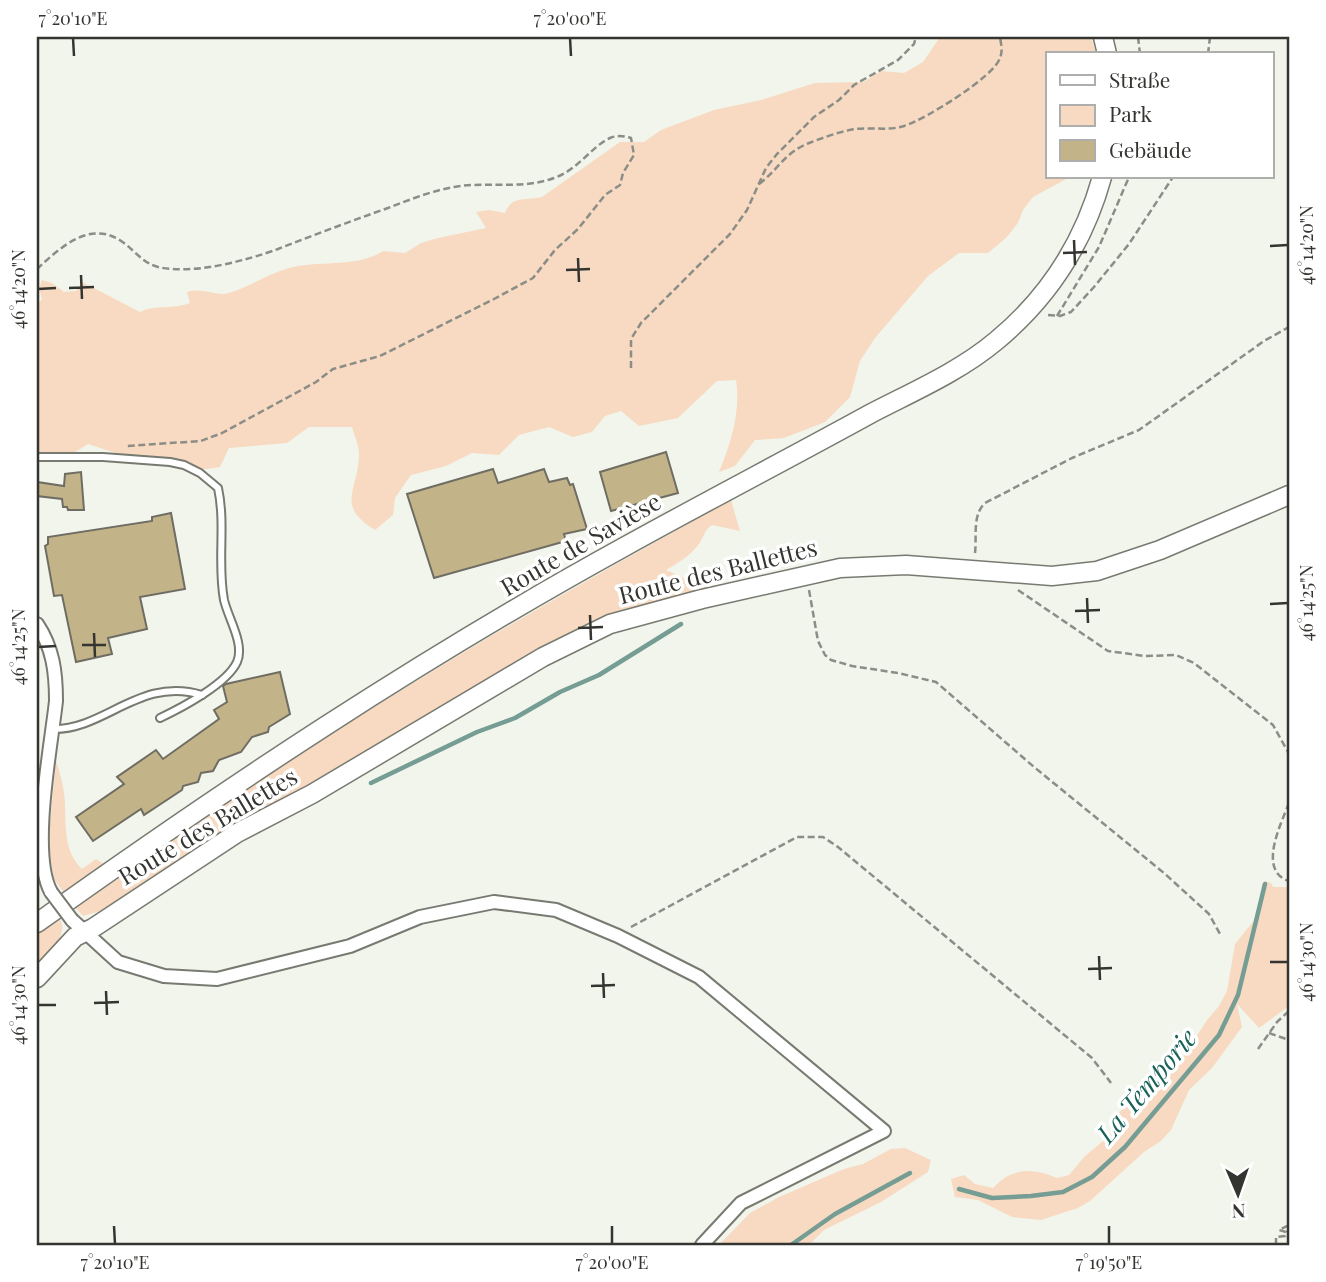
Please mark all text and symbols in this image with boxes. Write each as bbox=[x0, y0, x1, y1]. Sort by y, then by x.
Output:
text: 7°20'10"E bbox=[38, 6, 108, 30]
text: 7°20'00"E bbox=[534, 6, 606, 30]
legend bbox=[1046, 52, 1274, 178]
text: Straße bbox=[1109, 65, 1170, 93]
text: Park bbox=[1109, 99, 1153, 127]
text: Gebäude bbox=[1109, 135, 1192, 163]
text: 46°14'20"N bbox=[1294, 205, 1318, 285]
text: 46°14'20"N bbox=[6, 249, 30, 329]
street label: Route de Savièse bbox=[494, 484, 666, 602]
street label: Route des Ballettes bbox=[615, 530, 820, 610]
text: 46°14'25"N bbox=[1294, 564, 1318, 641]
text: 46°14'25"N bbox=[6, 608, 30, 685]
street label: Route des Ballettes bbox=[112, 759, 302, 891]
text: 46°14'30"N bbox=[1294, 922, 1318, 1002]
text: 46°14'30"N bbox=[6, 965, 30, 1045]
water label: La Temporie bbox=[1087, 1021, 1204, 1150]
north arrow bbox=[1204, 1160, 1274, 1230]
text: N bbox=[1231, 1199, 1246, 1225]
text: 7°20'10"E bbox=[80, 1250, 150, 1274]
text: 7°20'00"E bbox=[576, 1250, 648, 1274]
text: 7°19'50"E bbox=[1076, 1250, 1142, 1274]

